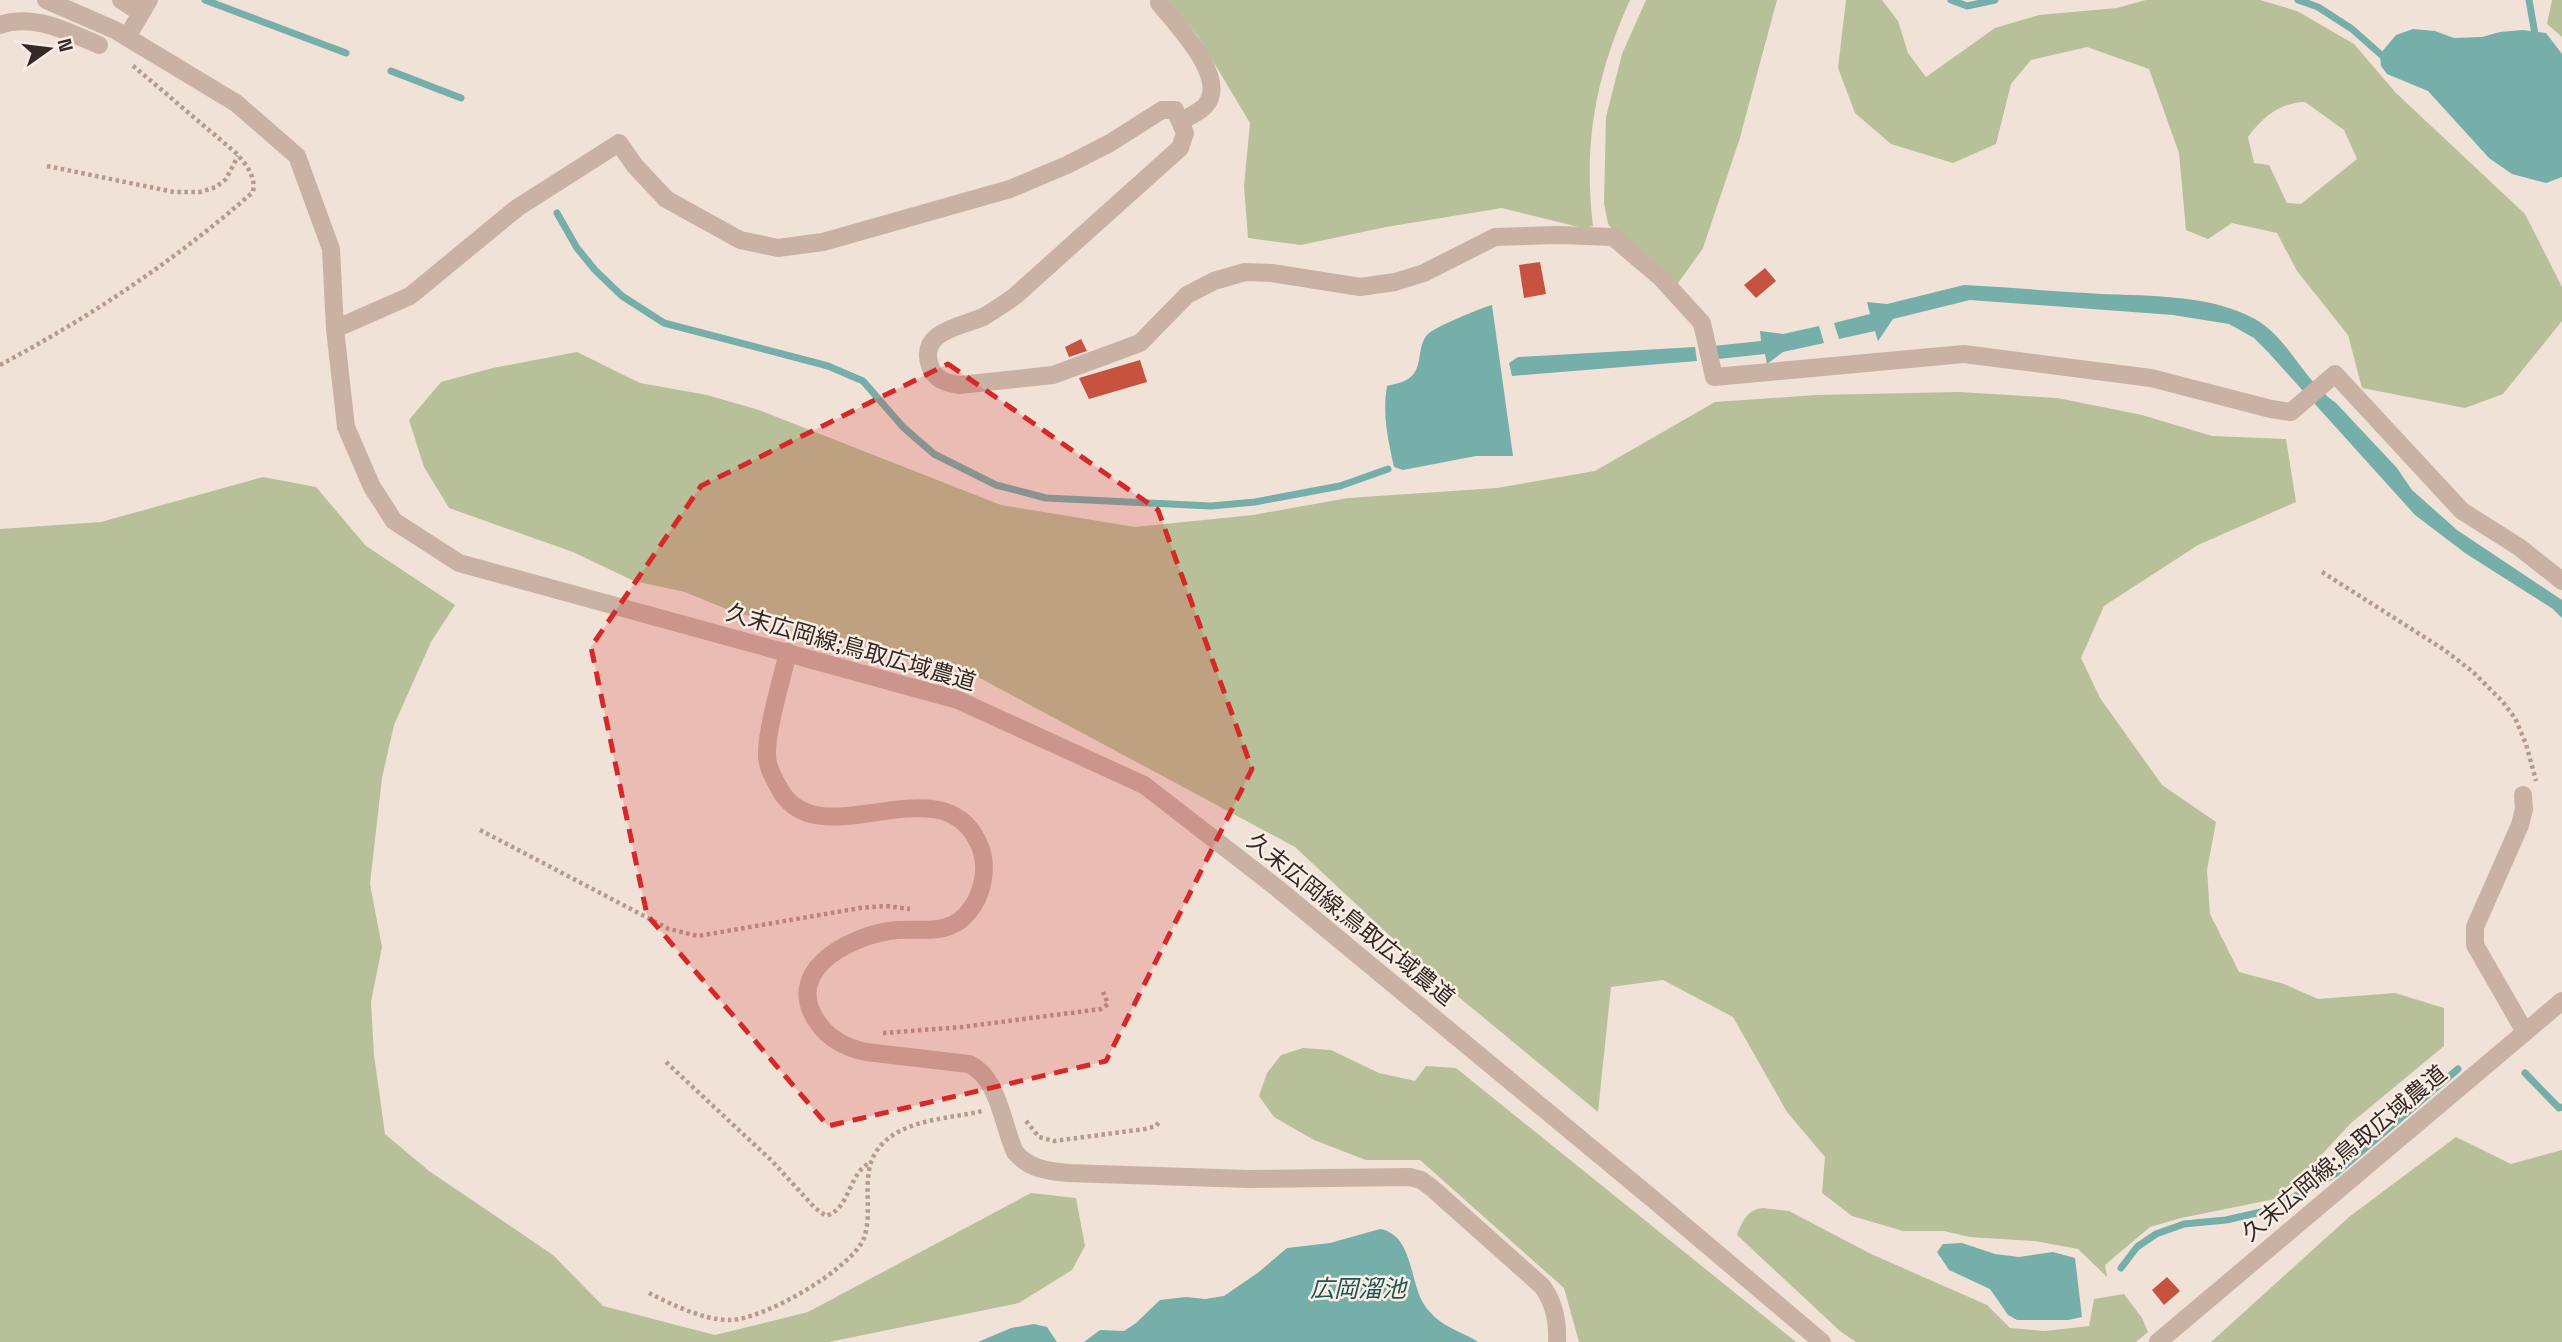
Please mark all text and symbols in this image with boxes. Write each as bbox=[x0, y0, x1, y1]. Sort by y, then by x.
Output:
north arrow bbox=[14, 14, 84, 84]
text: N bbox=[51, 36, 79, 54]
street label: 久末広岡線;鳥取広域農道 bbox=[722, 597, 980, 697]
street label: 久末広岡線;鳥取広域農道 bbox=[1241, 826, 1461, 1012]
street label: 久末広岡線;鳥取広域農道 bbox=[2235, 1058, 2453, 1248]
water label: 広岡溜池 bbox=[1310, 1273, 1408, 1304]

